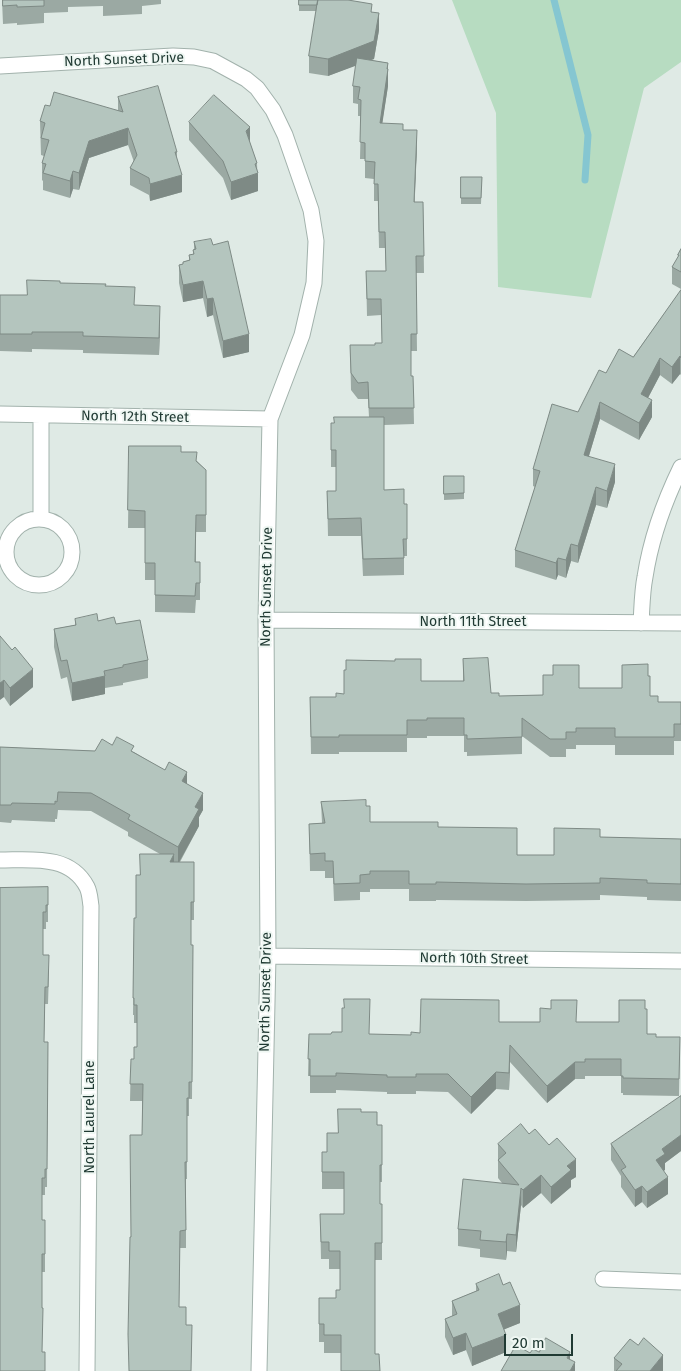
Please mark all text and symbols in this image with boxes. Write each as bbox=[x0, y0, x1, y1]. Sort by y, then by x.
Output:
street label: North Sunset Drive bbox=[64, 50, 184, 70]
street label: North 12th Street bbox=[81, 408, 189, 426]
street label: North Sunset Drive bbox=[258, 527, 276, 647]
street label: North 11th Street bbox=[420, 614, 526, 630]
street label: North Sunset Drive bbox=[257, 932, 275, 1052]
street label: North 10th Street bbox=[419, 950, 529, 968]
street label: North Laurel Lane bbox=[82, 1060, 98, 1174]
scale bar bbox=[506, 1324, 575, 1356]
text: 20 m bbox=[512, 1334, 545, 1352]

